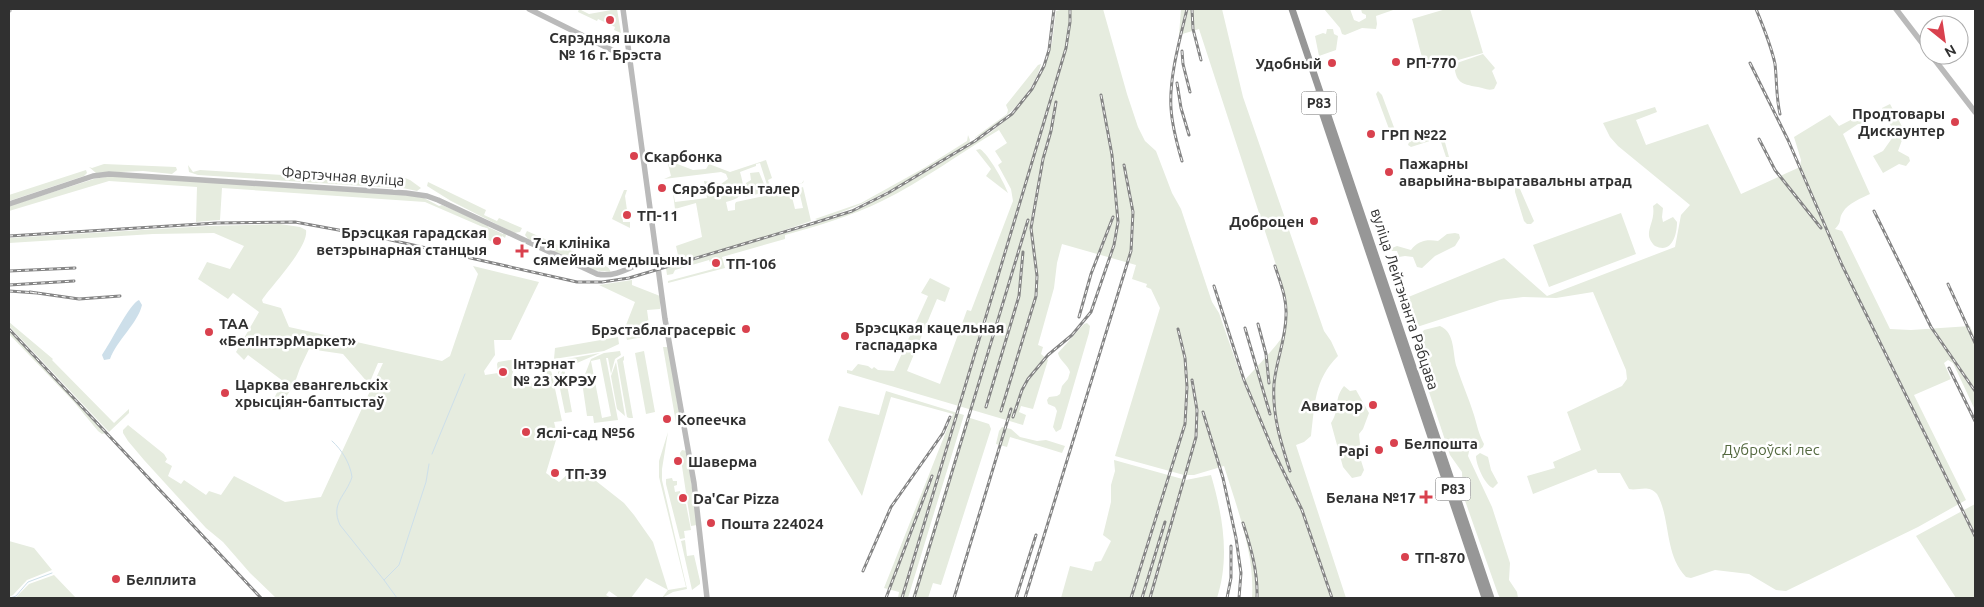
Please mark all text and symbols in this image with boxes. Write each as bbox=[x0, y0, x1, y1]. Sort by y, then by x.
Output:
marker: Сярэдняя школа № 16 г. Брэста bbox=[604, 14, 616, 26]
north arrow bbox=[1919, 15, 1969, 65]
place label: Сярэдняя школа № 16 г. Брэста bbox=[549, 29, 671, 63]
text: N bbox=[1942, 42, 1959, 61]
place label: РП-770 bbox=[1406, 54, 1457, 71]
place label: Удобный bbox=[1255, 55, 1322, 72]
marker: РП-770 bbox=[1390, 56, 1402, 68]
marker: Удобный bbox=[1326, 57, 1338, 69]
road number: Р83 bbox=[1302, 92, 1336, 115]
place label: Продтовары Дискаунтер bbox=[1852, 105, 1945, 139]
marker: Продтовары Дискаунтер bbox=[1949, 116, 1961, 128]
place label: ГРП №22 bbox=[1381, 126, 1447, 143]
marker: ГРП №22 bbox=[1365, 128, 1377, 140]
place label: Скарбонка bbox=[644, 148, 723, 165]
marker: Скарбонка bbox=[628, 150, 640, 162]
place label: Пажарны аварыйна-выратавальны атрад bbox=[1399, 155, 1632, 189]
street label: Фартэчная вуліца bbox=[281, 163, 405, 189]
marker: Пажарны аварыйна-выратавальны атрад bbox=[1383, 166, 1395, 178]
place label: Сярэбраны талер bbox=[672, 180, 800, 197]
marker: Сярэбраны талер bbox=[656, 182, 668, 194]
street label: вуліца Лейтэнанта Рабцава bbox=[1368, 206, 1442, 392]
place label: ТП-11 bbox=[637, 207, 679, 224]
marker: ТП-11 bbox=[621, 209, 633, 221]
place label: Доброцен bbox=[1229, 213, 1304, 230]
marker: Доброцен bbox=[1308, 215, 1320, 227]
place label: Брэсцкая гарадская ветэрынарная станцыя bbox=[316, 224, 487, 258]
place label: 7-я клініка сямейнай медыцыны bbox=[533, 234, 692, 268]
marker: Брэсцкая гарадская ветэрынарная станцыя bbox=[491, 235, 503, 247]
marker: 7-я клініка сямейнай медыцыны bbox=[515, 244, 529, 258]
place label: ТП-106 bbox=[726, 255, 776, 272]
marker: ТП-106 bbox=[710, 257, 722, 269]
place label: ТАА «БелІнтэрМаркет» bbox=[219, 315, 357, 349]
place label: Брэсцкая кацельная гаспадарка bbox=[855, 319, 1004, 353]
place label: Брэстаблаграсервіс bbox=[591, 321, 736, 338]
marker: Брэстаблаграсервіс bbox=[740, 323, 752, 335]
marker: ТАА «БелІнтэрМаркет» bbox=[203, 326, 215, 338]
marker: Брэсцкая кацельная гаспадарка bbox=[839, 330, 851, 342]
place label: Інтэрнат № 23 ЖРЭУ bbox=[513, 355, 597, 389]
marker: Інтэрнат № 23 ЖРЭУ bbox=[497, 366, 509, 378]
place label: Царква евангельскіх хрысціян-баптыстаў bbox=[235, 376, 388, 410]
marker: Царква евангельскіх хрысціян-баптыстаў bbox=[219, 387, 231, 399]
place label: Авиатор bbox=[1301, 397, 1363, 414]
marker: Авиатор bbox=[1367, 399, 1379, 411]
place label: Копеечка bbox=[677, 411, 747, 428]
marker: Копеечка bbox=[661, 413, 673, 425]
place label: Яслі-сад №56 bbox=[536, 424, 635, 441]
marker: Яслі-сад №56 bbox=[520, 426, 532, 438]
place label: Белпошта bbox=[1404, 435, 1478, 452]
marker: Белпошта bbox=[1388, 437, 1400, 449]
park label: Дуброўскі лес bbox=[1722, 441, 1820, 458]
place label: Papi bbox=[1338, 442, 1369, 459]
marker: Papi bbox=[1373, 444, 1385, 456]
place label: Шаверма bbox=[688, 453, 757, 470]
marker: Шаверма bbox=[672, 455, 684, 467]
place label: ТП-39 bbox=[565, 465, 607, 482]
marker: ТП-39 bbox=[549, 467, 561, 479]
road number: Р83 bbox=[1436, 478, 1470, 500]
place label: Белана №17 bbox=[1326, 489, 1416, 506]
place label: Da'Car Pizza bbox=[693, 490, 779, 507]
marker: Белана №17 bbox=[1420, 491, 1432, 503]
marker: Da'Car Pizza bbox=[677, 492, 689, 504]
place label: Пошта 224024 bbox=[721, 515, 824, 532]
marker: Пошта 224024 bbox=[705, 517, 717, 529]
place label: ТП-870 bbox=[1415, 549, 1465, 566]
marker: ТП-870 bbox=[1399, 551, 1411, 563]
place label: Белплита bbox=[126, 571, 197, 588]
marker: Белплита bbox=[110, 573, 122, 585]

